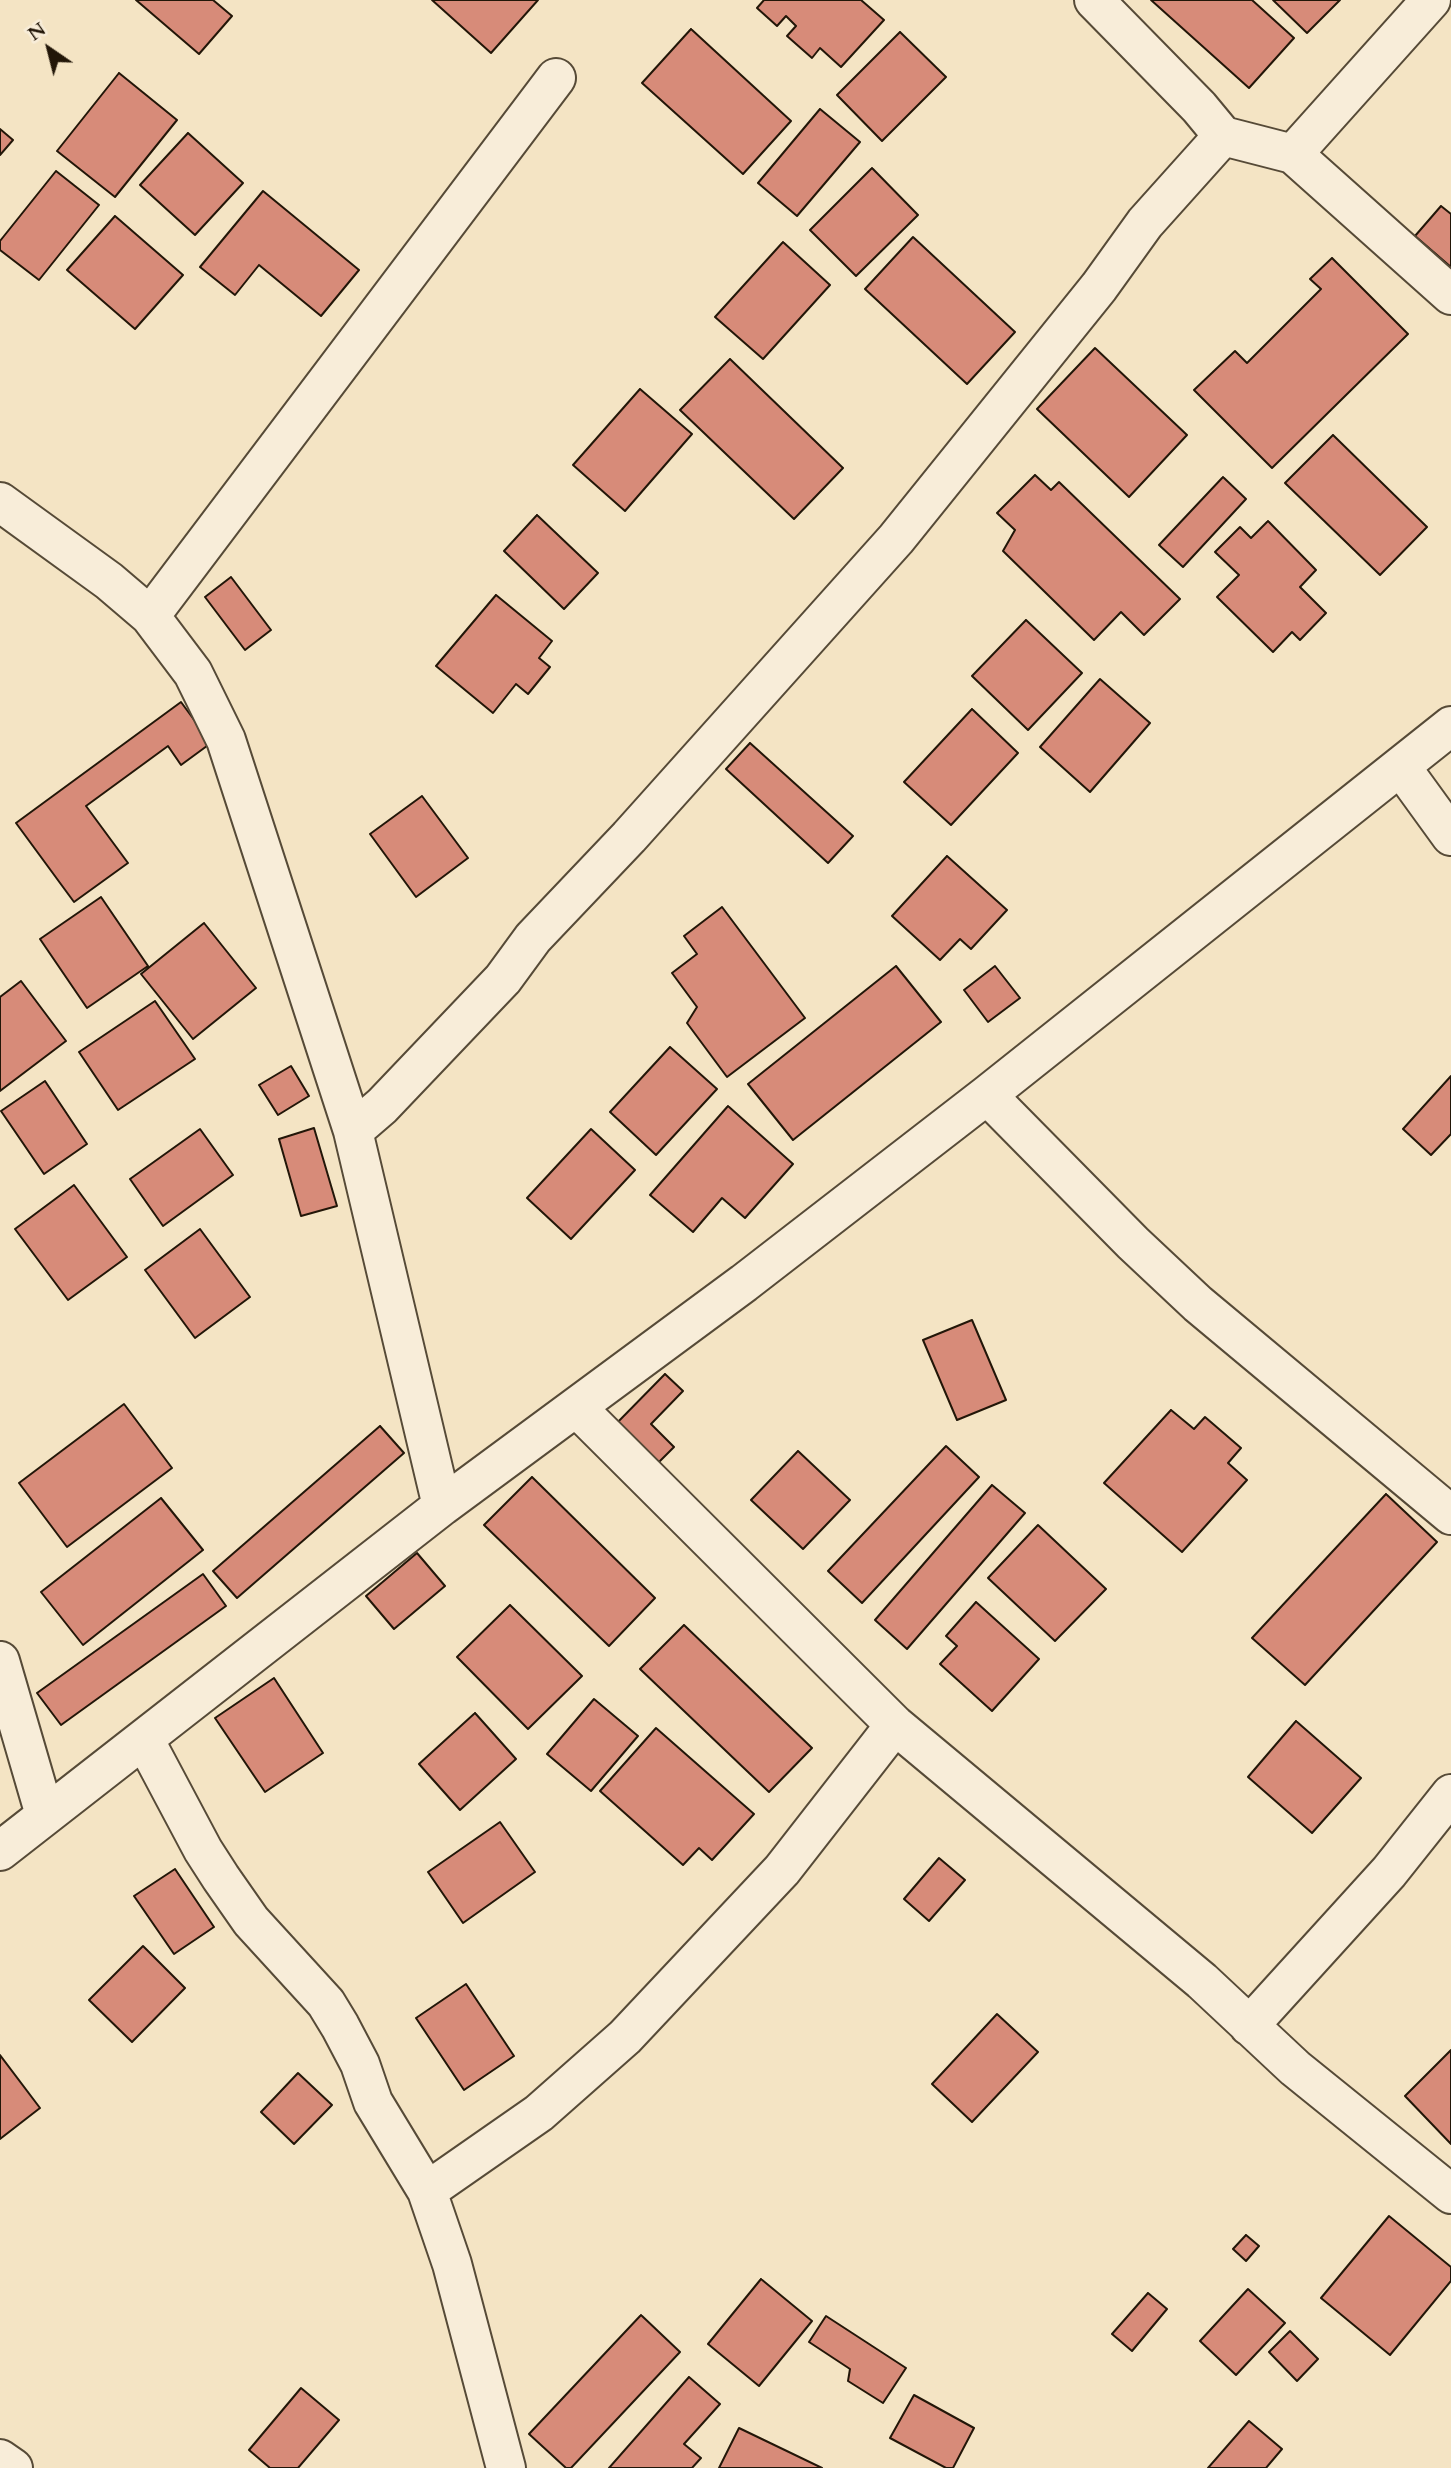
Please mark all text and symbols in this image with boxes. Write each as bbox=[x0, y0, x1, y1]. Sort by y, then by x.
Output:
north arrow bbox=[14, 14, 84, 84]
text: N bbox=[23, 16, 51, 47]

